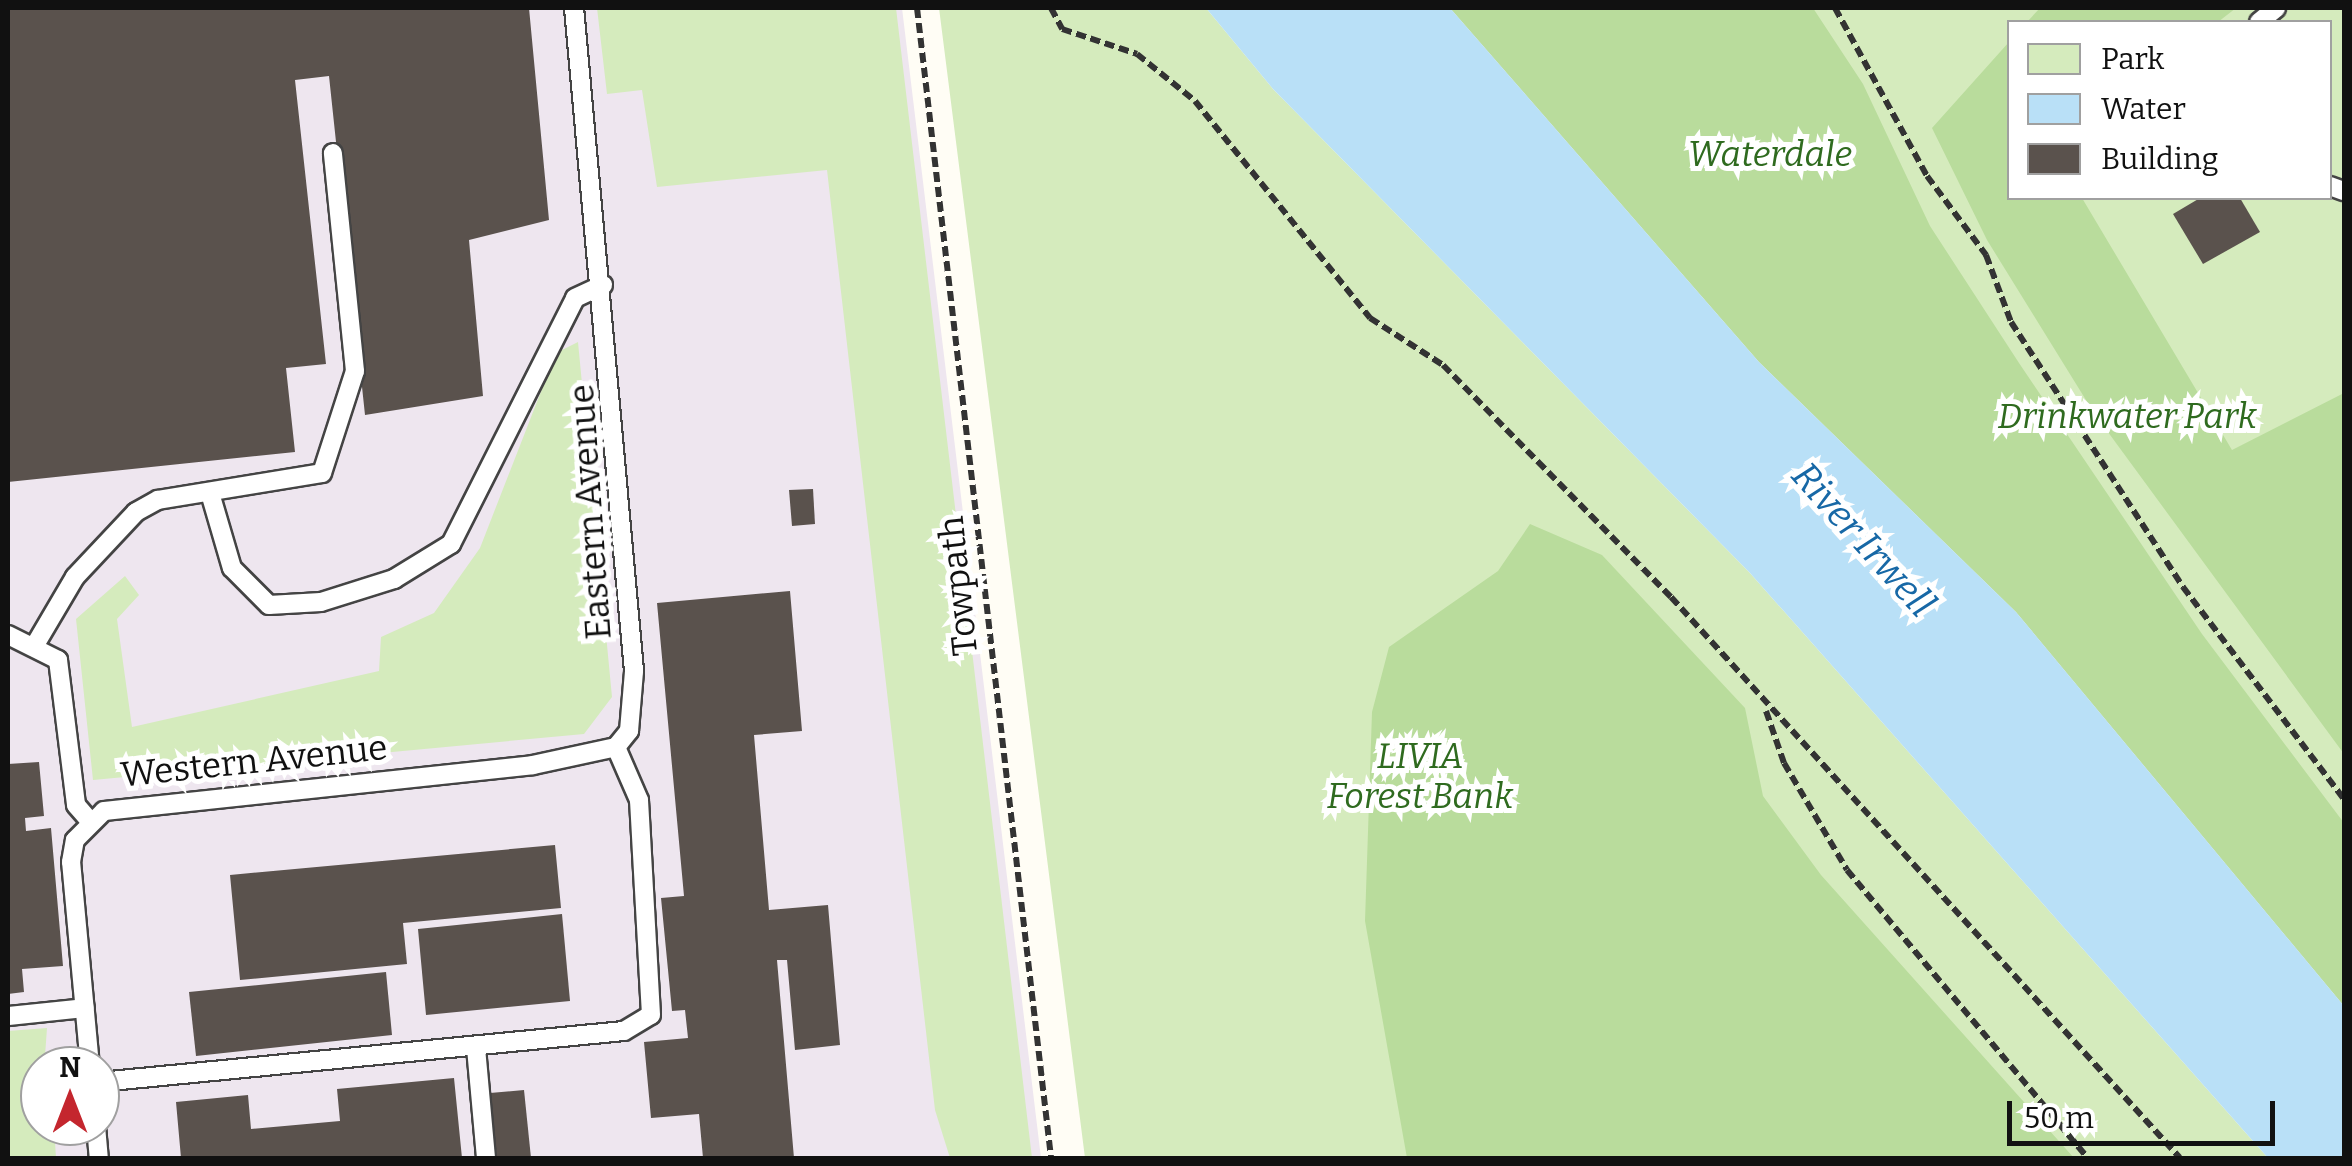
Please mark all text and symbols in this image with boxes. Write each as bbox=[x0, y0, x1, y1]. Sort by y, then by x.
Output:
legend bbox=[2007, 20, 2332, 200]
text: Park bbox=[2101, 41, 2164, 77]
text: Water bbox=[2101, 91, 2186, 127]
park label: Waterdale bbox=[1688, 133, 1852, 175]
text: Building bbox=[2101, 141, 2219, 177]
street label: Eastern Avenue bbox=[560, 383, 620, 641]
park label: Drinkwater Park bbox=[1997, 395, 2257, 437]
water label: River Irwell bbox=[1782, 453, 1944, 627]
street label: Towpath bbox=[930, 514, 986, 658]
street label: Western Avenue bbox=[119, 726, 389, 796]
park label: LIVIA Forest Bank bbox=[1327, 735, 1513, 817]
north arrow bbox=[20, 1046, 120, 1146]
text: N bbox=[59, 1051, 81, 1084]
scale bar bbox=[2012, 1081, 2280, 1143]
text: 50 m bbox=[2024, 1100, 2094, 1136]

